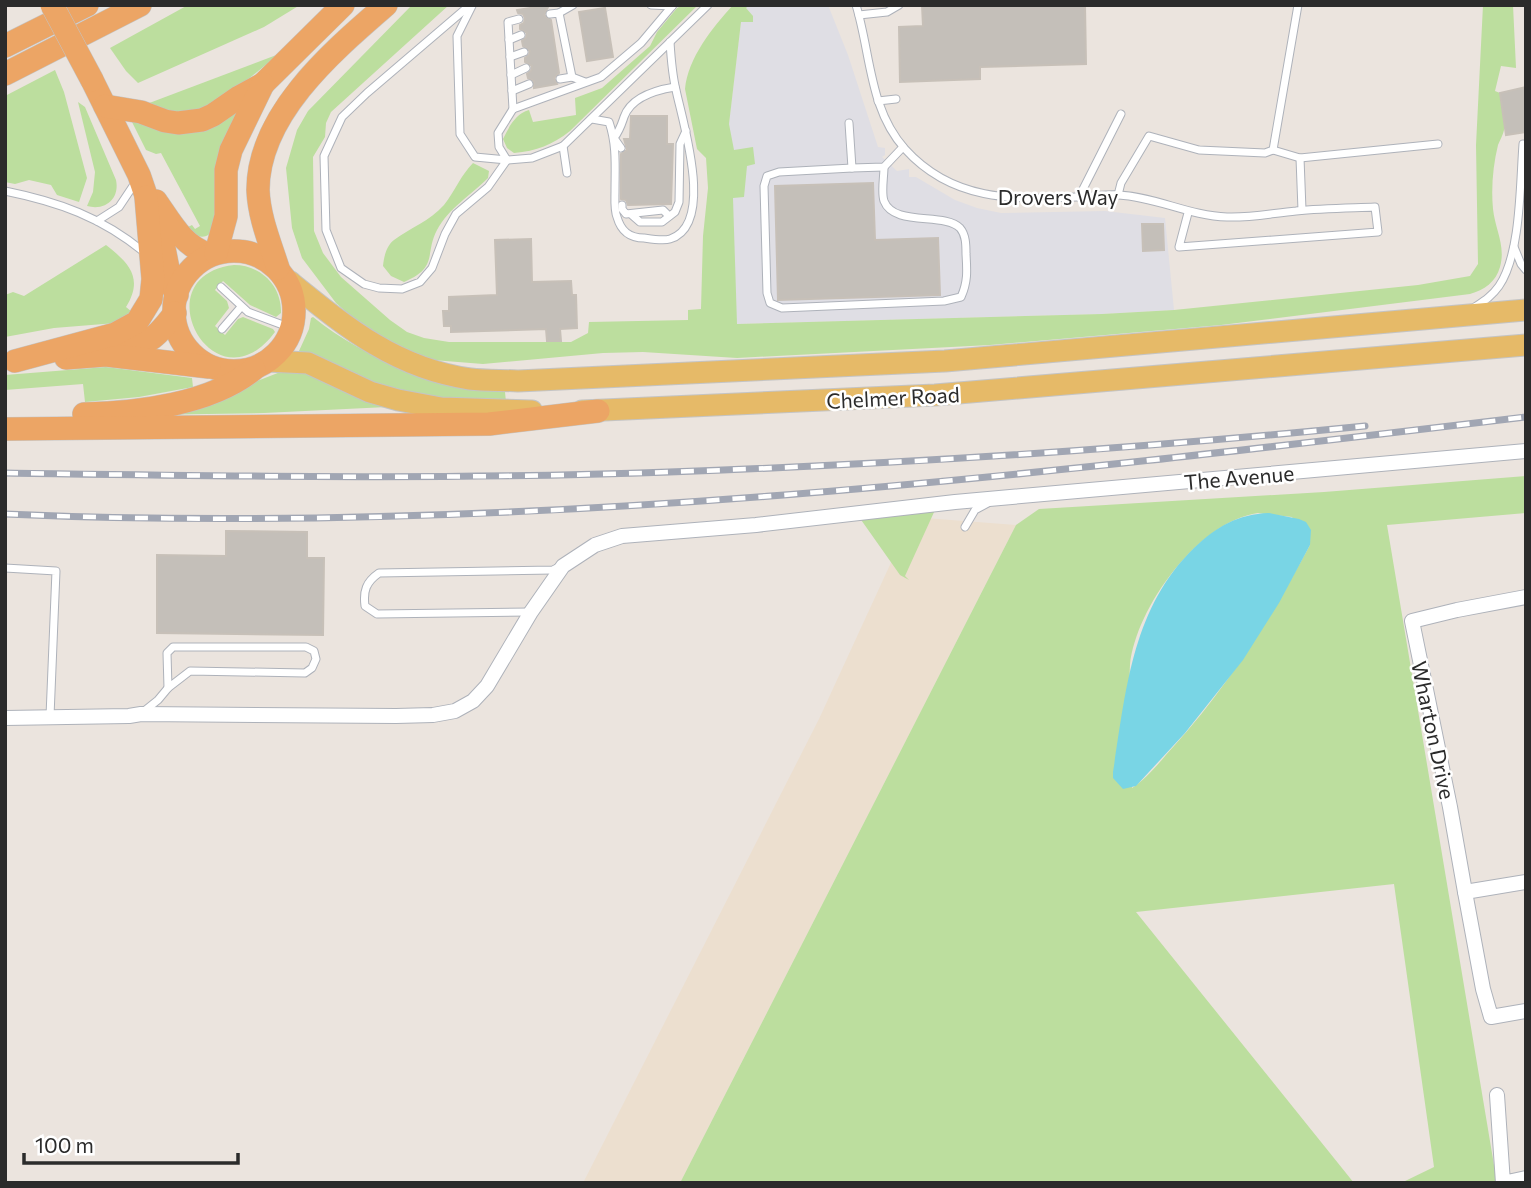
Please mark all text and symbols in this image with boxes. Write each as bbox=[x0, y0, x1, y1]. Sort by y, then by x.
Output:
street label: Drovers Way bbox=[998, 184, 1118, 209]
street label: Chelmer Road bbox=[826, 381, 960, 413]
street label: The Avenue bbox=[1183, 460, 1295, 494]
street label: Wharton Drive bbox=[1407, 659, 1461, 801]
scale bar bbox=[24, 1122, 238, 1166]
text: 100 m bbox=[35, 1132, 94, 1157]

